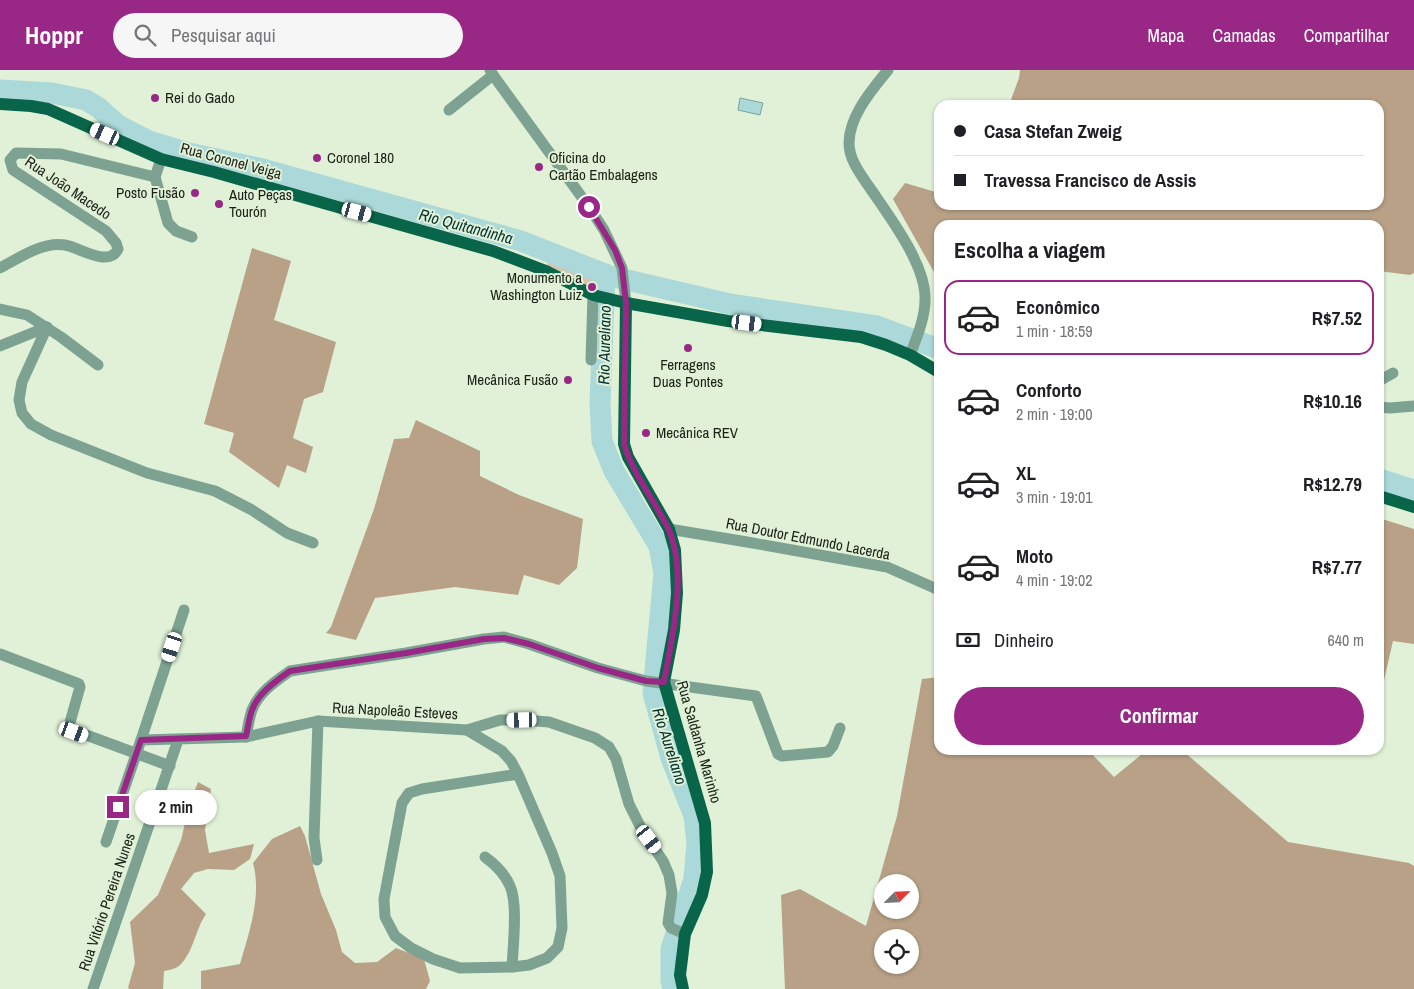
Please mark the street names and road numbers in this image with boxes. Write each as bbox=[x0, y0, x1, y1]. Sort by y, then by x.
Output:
street label: Rua Coronel Veiga bbox=[178, 137, 284, 184]
street label: Rua João Macedo bbox=[21, 151, 116, 224]
street label: Rua Doutor Edmundo Lacerda bbox=[724, 512, 892, 565]
street label: Rua Saldanha Marinho bbox=[672, 678, 727, 806]
street label: Rua Napoleão Esteves bbox=[332, 697, 458, 724]
street label: Rua Vitório Pereira Nunes bbox=[73, 830, 140, 974]

